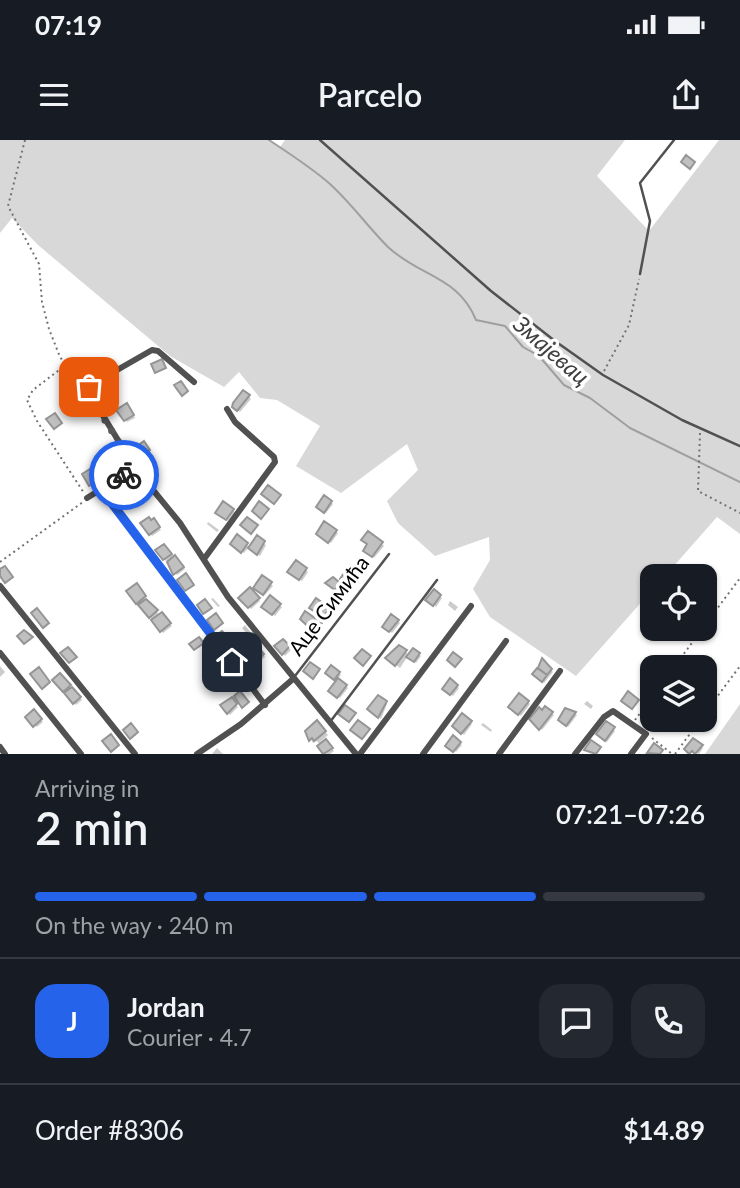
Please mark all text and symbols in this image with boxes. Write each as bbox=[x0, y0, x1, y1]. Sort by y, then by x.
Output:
text: 07:19 bbox=[35, 9, 102, 41]
text: Parcelo bbox=[318, 75, 422, 114]
icon: menu bbox=[35, 76, 73, 114]
icon: share bbox=[667, 76, 705, 114]
water label: Змајевац bbox=[507, 309, 596, 391]
pin bbox=[59, 357, 119, 417]
icon: bag bbox=[70, 368, 108, 406]
courier bbox=[89, 440, 159, 510]
icon: bike bbox=[105, 456, 143, 494]
street label: Аце Симића bbox=[282, 550, 374, 660]
map controls bbox=[640, 564, 717, 732]
button: locate bbox=[640, 564, 717, 641]
pin bbox=[202, 632, 262, 692]
icon: home bbox=[213, 643, 251, 681]
button: layers bbox=[640, 655, 717, 732]
text: Arriving in bbox=[35, 774, 139, 802]
text: 07:21–07:26 bbox=[556, 798, 705, 830]
text: 2 min bbox=[35, 800, 149, 855]
text: On the way · 240 m bbox=[35, 911, 234, 939]
button: chat bbox=[539, 984, 613, 1058]
button: phone bbox=[631, 984, 705, 1058]
text: Jordan bbox=[127, 991, 205, 1023]
text: J bbox=[66, 1005, 78, 1037]
text: Courier · 4.7 bbox=[127, 1023, 252, 1051]
text: Order #8306 bbox=[35, 1114, 184, 1146]
text: $14.89 bbox=[623, 1114, 705, 1146]

